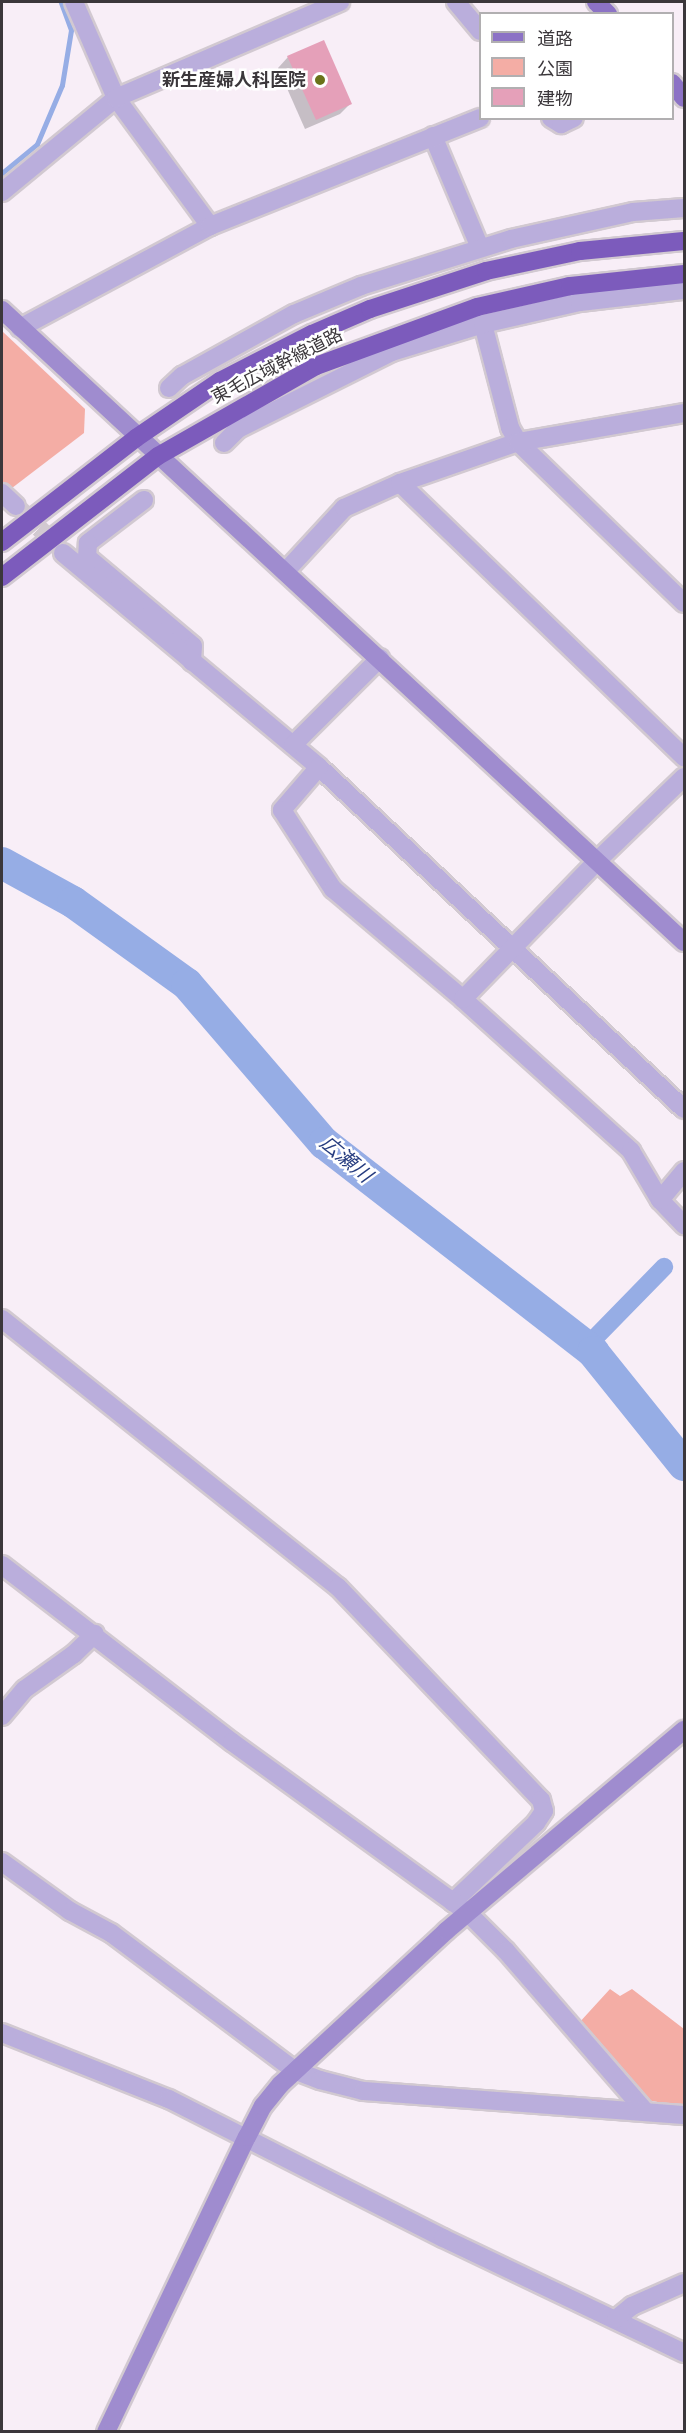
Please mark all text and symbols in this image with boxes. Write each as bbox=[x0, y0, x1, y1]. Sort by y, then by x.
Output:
legend bbox=[479, 12, 674, 120]
text: 道路 bbox=[537, 28, 573, 49]
text: 公園 bbox=[537, 58, 573, 79]
place label: 新生産婦人科医院 bbox=[162, 69, 306, 91]
marker: 新生産婦人科医院 bbox=[311, 71, 329, 89]
text: 建物 bbox=[537, 88, 573, 109]
street label: 東毛広域幹線道路 bbox=[208, 324, 346, 408]
water label: 広瀬川 bbox=[315, 1131, 377, 1187]

